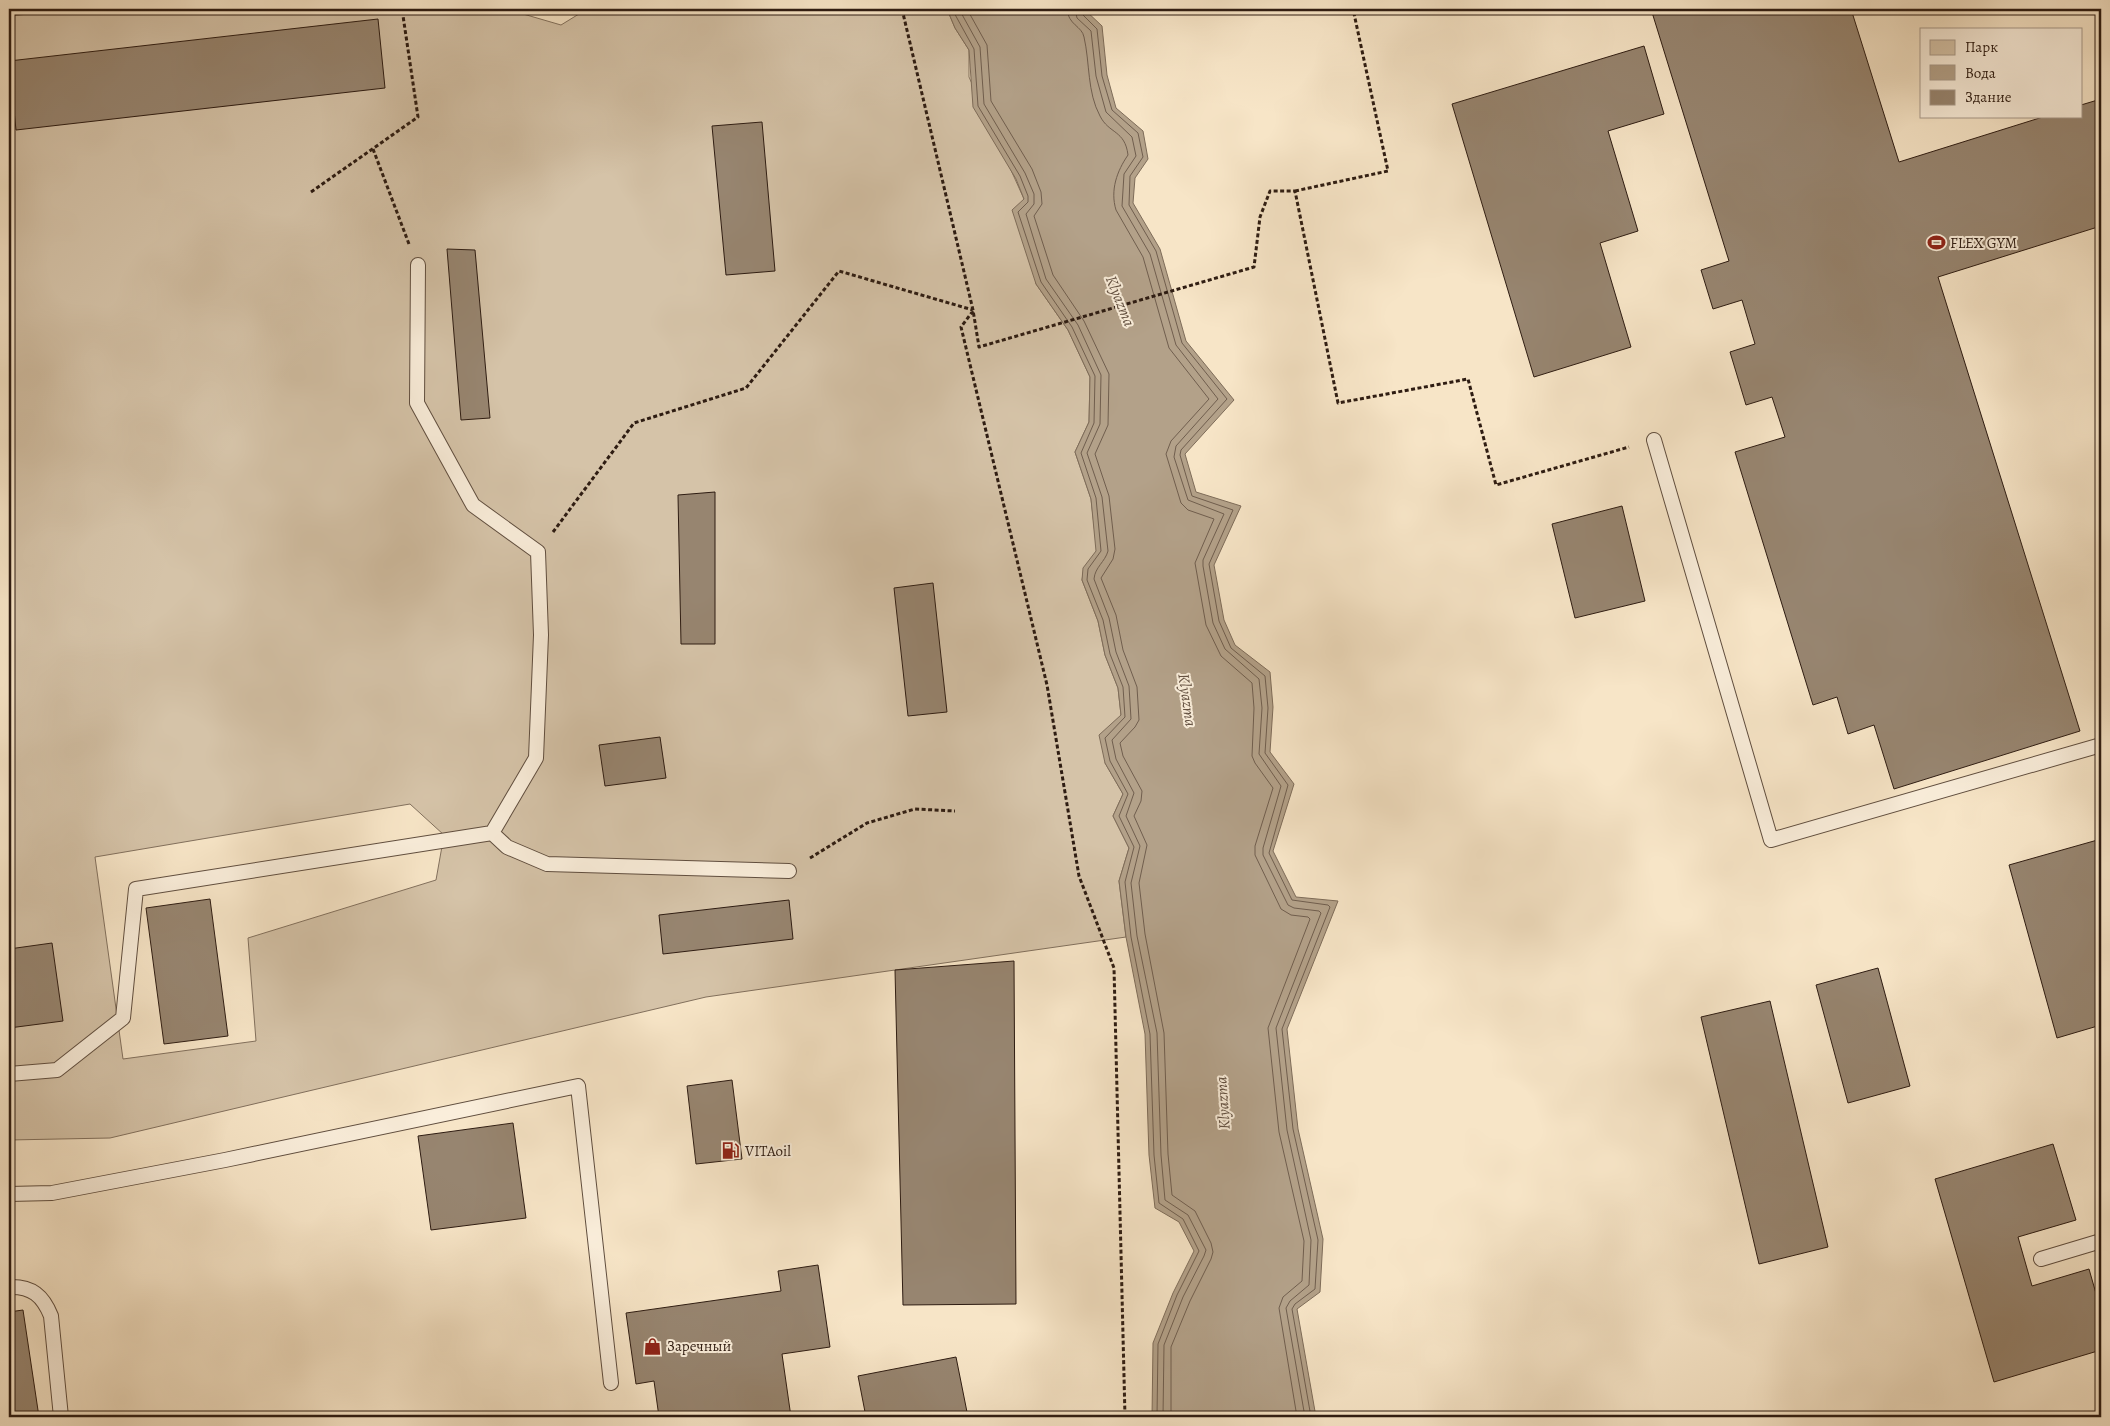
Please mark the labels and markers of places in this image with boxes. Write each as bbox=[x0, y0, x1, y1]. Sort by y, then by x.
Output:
sports icon: FLEX GYM bbox=[1926, 233, 1946, 253]
place label: FLEX GYM bbox=[1950, 233, 2017, 253]
fuel station icon: VITAoil bbox=[721, 1141, 741, 1161]
place label: VITAoil bbox=[744, 1141, 791, 1161]
shop icon: Заречный bbox=[643, 1336, 663, 1356]
place label: Заречный bbox=[667, 1336, 731, 1356]

